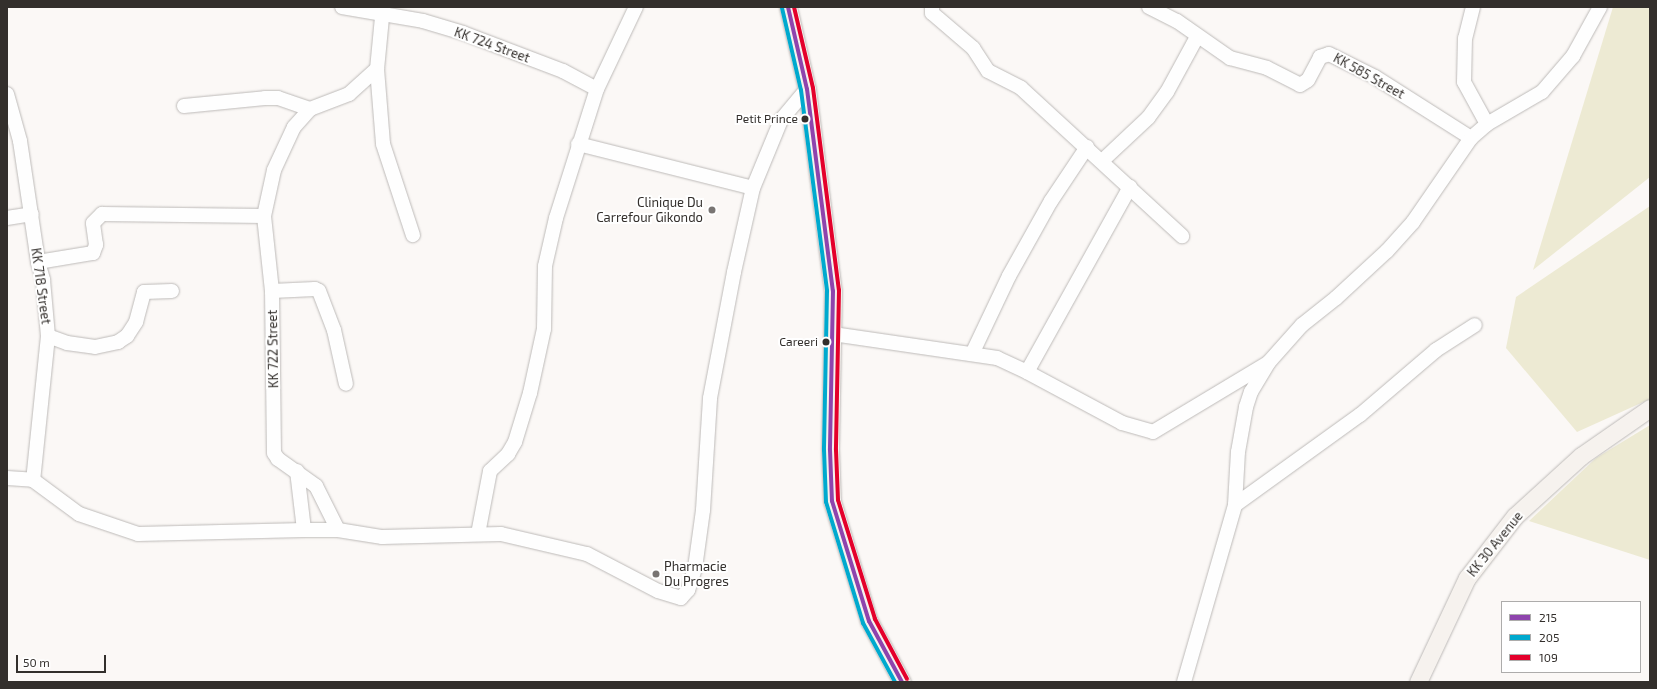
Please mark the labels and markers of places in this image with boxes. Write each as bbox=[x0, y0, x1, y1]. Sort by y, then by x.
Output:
place label: Petit Prince bbox=[736, 112, 798, 126]
marker: Petit Prince bbox=[800, 114, 810, 124]
place label: Clinique Du Carrefour Gikondo bbox=[596, 195, 703, 226]
marker: Clinique Du Carrefour Gikondo bbox=[706, 204, 718, 216]
place label: Careeri bbox=[779, 335, 818, 349]
marker: Careeri bbox=[821, 337, 831, 347]
place label: Pharmacie Du Progres bbox=[664, 559, 729, 590]
marker: Pharmacie Du Progres bbox=[651, 569, 661, 579]

